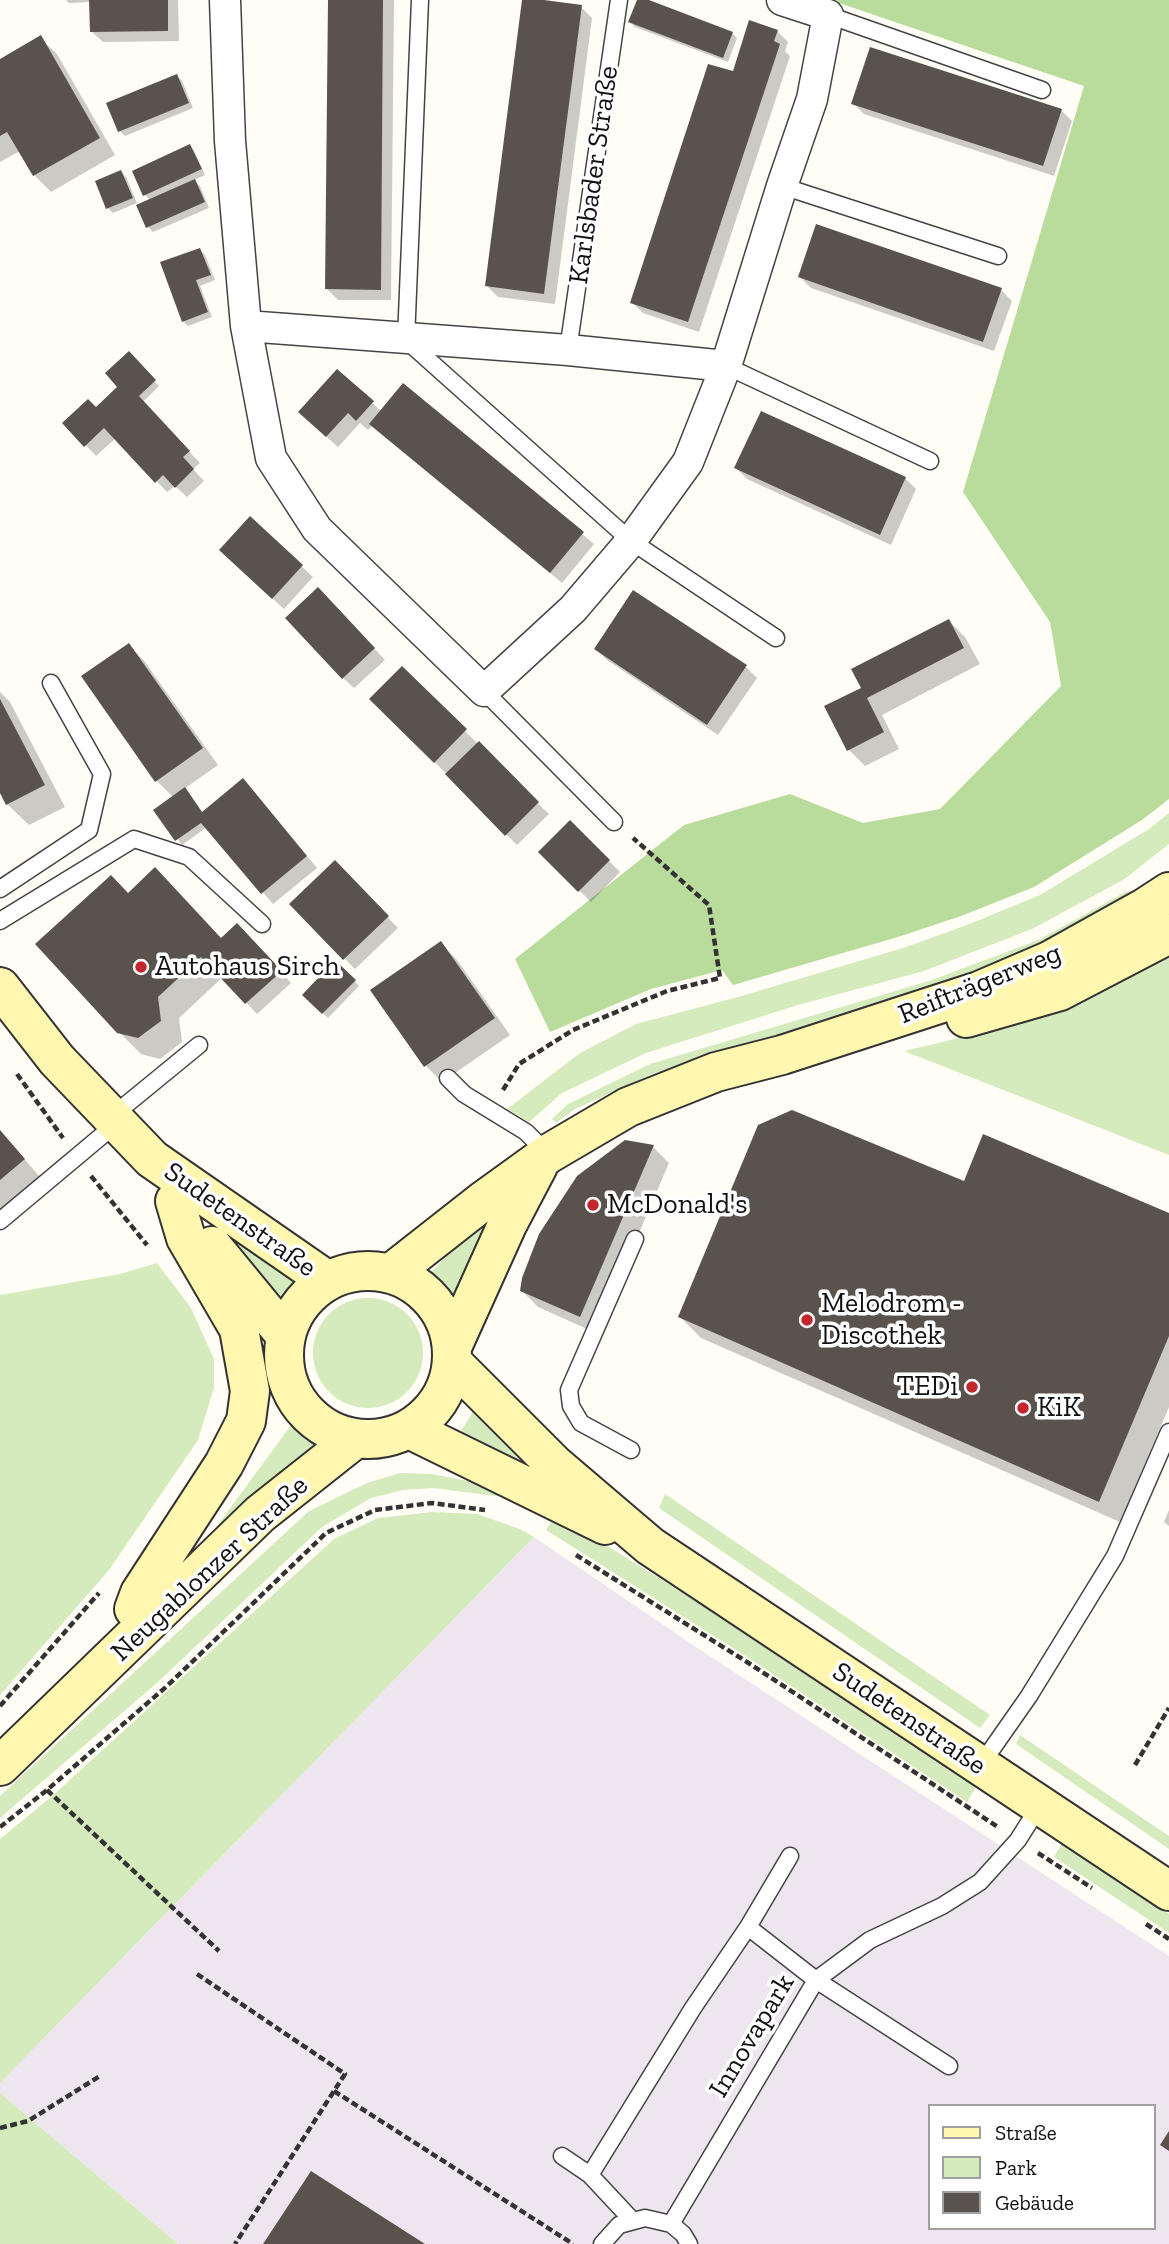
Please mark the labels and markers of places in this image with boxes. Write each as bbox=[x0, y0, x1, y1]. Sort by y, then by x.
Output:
place label: Autohaus Sirch bbox=[155, 950, 340, 984]
marker: Autohaus Sirch bbox=[133, 959, 149, 975]
place label: McDonald's bbox=[607, 1188, 747, 1222]
marker: McDonald's bbox=[585, 1197, 601, 1213]
place label: Melodrom - Discothek bbox=[821, 1287, 962, 1353]
marker: Melodrom - Discothek bbox=[799, 1312, 815, 1328]
place label: TEDi bbox=[897, 1370, 958, 1404]
marker: TEDi bbox=[964, 1379, 980, 1395]
place label: KiK bbox=[1037, 1391, 1081, 1425]
marker: KiK bbox=[1015, 1400, 1031, 1416]

